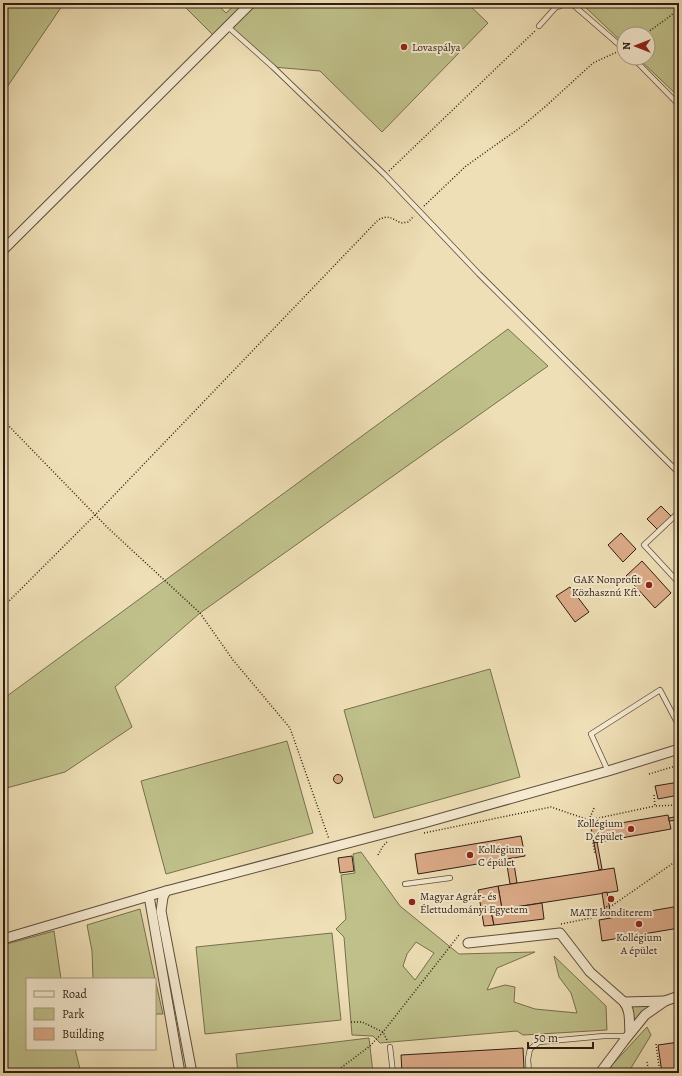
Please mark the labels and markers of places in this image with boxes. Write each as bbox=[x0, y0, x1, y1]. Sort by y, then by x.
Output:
place label: Lovaspálya bbox=[412, 40, 461, 55]
marker: Lovaspálya bbox=[399, 42, 409, 52]
place label: GAK Nonprofit Közhasznú Kft. bbox=[572, 572, 641, 600]
marker: GAK Nonprofit Közhasznú Kft. bbox=[644, 580, 654, 590]
place label: Kollégium D épület bbox=[577, 816, 623, 844]
marker: Kollégium D épület bbox=[626, 824, 636, 834]
place label: Kollégium C épület bbox=[478, 842, 524, 870]
marker: Kollégium C épület bbox=[465, 850, 475, 860]
place label: Magyar Agrár- és Élettudományi Egyetem bbox=[420, 889, 528, 917]
marker: MATE konditerem bbox=[606, 894, 616, 904]
marker: Magyar Agrár- és Élettudományi Egyetem bbox=[407, 897, 417, 907]
place label: MATE konditerem bbox=[570, 905, 652, 920]
marker: Kollégium A épület bbox=[634, 919, 644, 929]
place label: Kollégium A épület bbox=[616, 930, 662, 958]

